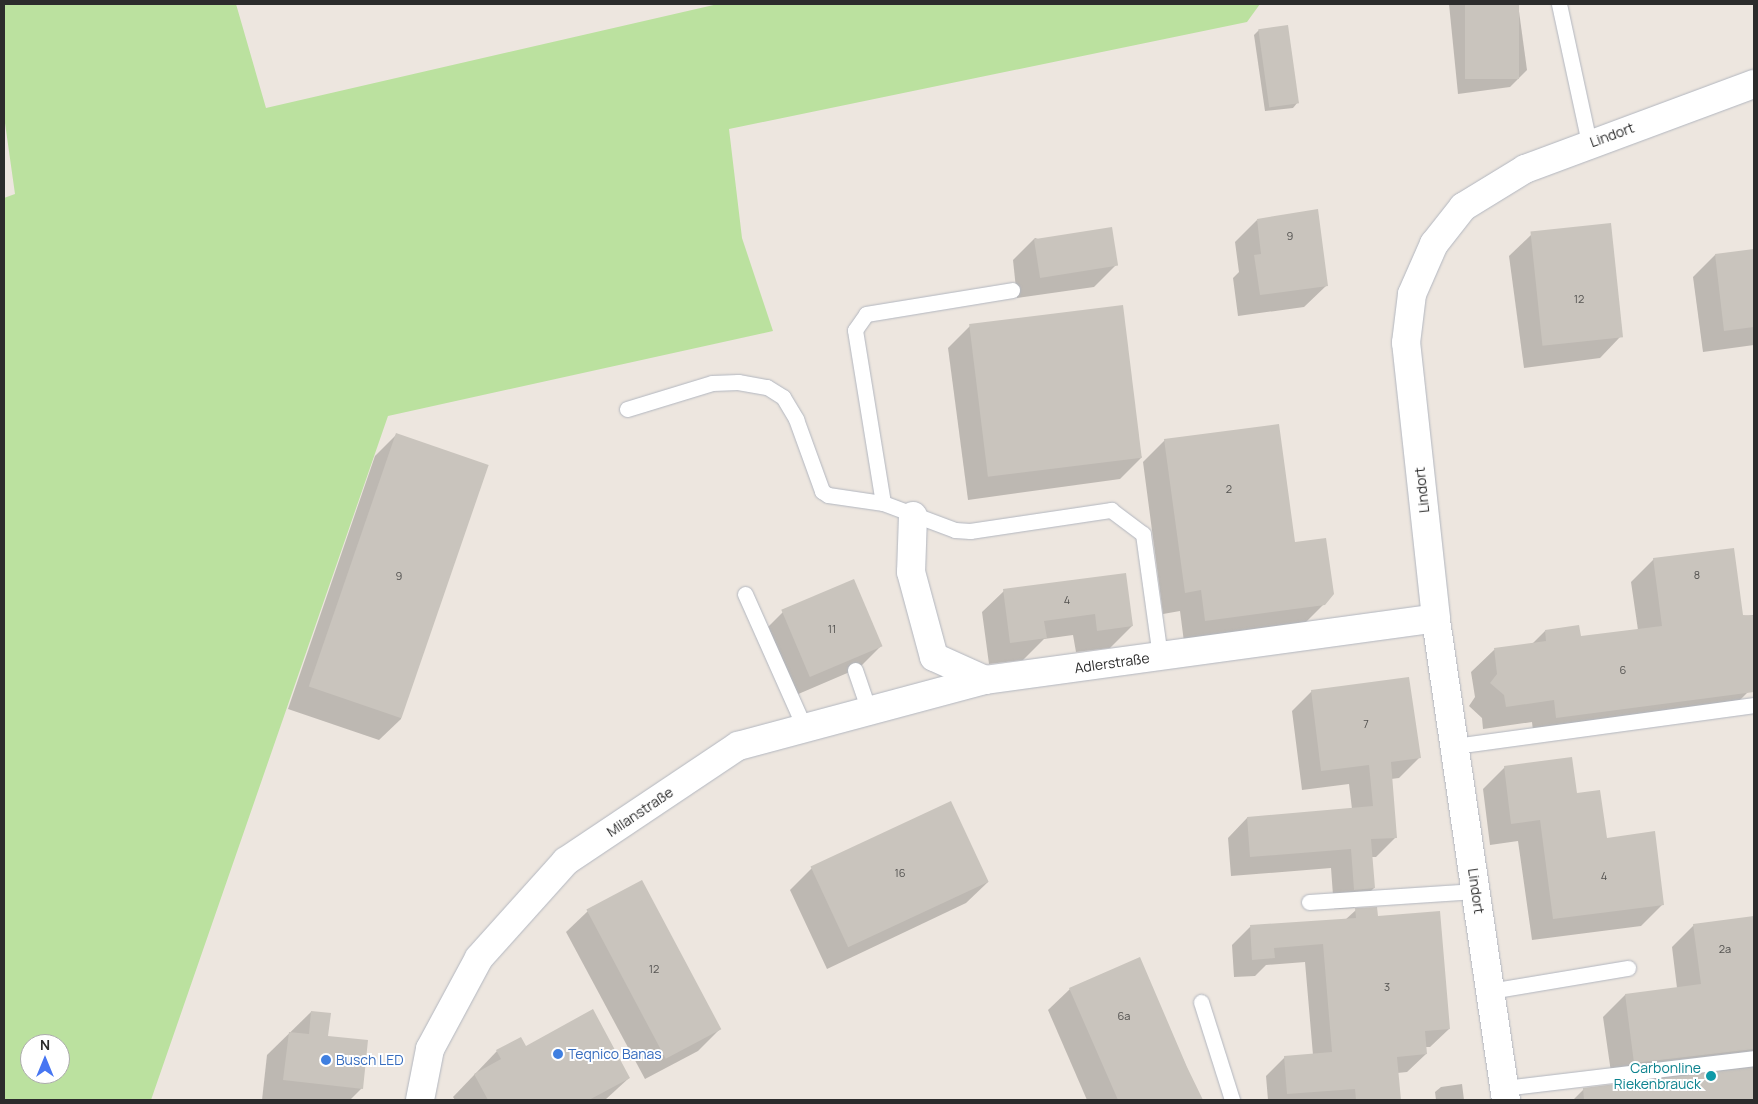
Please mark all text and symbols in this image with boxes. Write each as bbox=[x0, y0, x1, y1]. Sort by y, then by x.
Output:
street label: Lindort bbox=[1588, 119, 1636, 151]
house number: 9 bbox=[1287, 229, 1293, 243]
house number: 12 bbox=[1574, 292, 1584, 306]
street label: Lindort bbox=[1411, 466, 1433, 514]
house number: 2 bbox=[1226, 482, 1232, 496]
house number: 8 bbox=[1694, 568, 1700, 582]
house number: 9 bbox=[396, 569, 402, 583]
house number: 4 bbox=[1064, 593, 1070, 607]
house number: 11 bbox=[828, 622, 836, 636]
street label: Adlerstraße bbox=[1073, 649, 1151, 677]
house number: 6 bbox=[1620, 663, 1626, 677]
house number: 7 bbox=[1363, 717, 1369, 731]
street label: Milanstraße bbox=[604, 784, 676, 840]
house number: 16 bbox=[894, 866, 906, 880]
street label: Lindort bbox=[1464, 867, 1488, 915]
house number: 4 bbox=[1601, 869, 1607, 883]
house number: 2a bbox=[1719, 942, 1731, 956]
house number: 12 bbox=[649, 962, 659, 976]
house number: 3 bbox=[1384, 980, 1390, 994]
house number: 6a bbox=[1118, 1009, 1130, 1023]
north arrow bbox=[20, 1034, 70, 1084]
text: N bbox=[40, 1035, 50, 1054]
place label: Teqnico Banas bbox=[568, 1046, 662, 1062]
marker: Teqnico Banas bbox=[552, 1048, 564, 1060]
place label: Busch LED bbox=[336, 1052, 404, 1068]
marker: Busch LED bbox=[320, 1054, 332, 1066]
place label: Carbonline Riekenbrauck bbox=[1614, 1060, 1701, 1092]
marker: Carbonline Riekenbrauck bbox=[1705, 1070, 1717, 1082]

